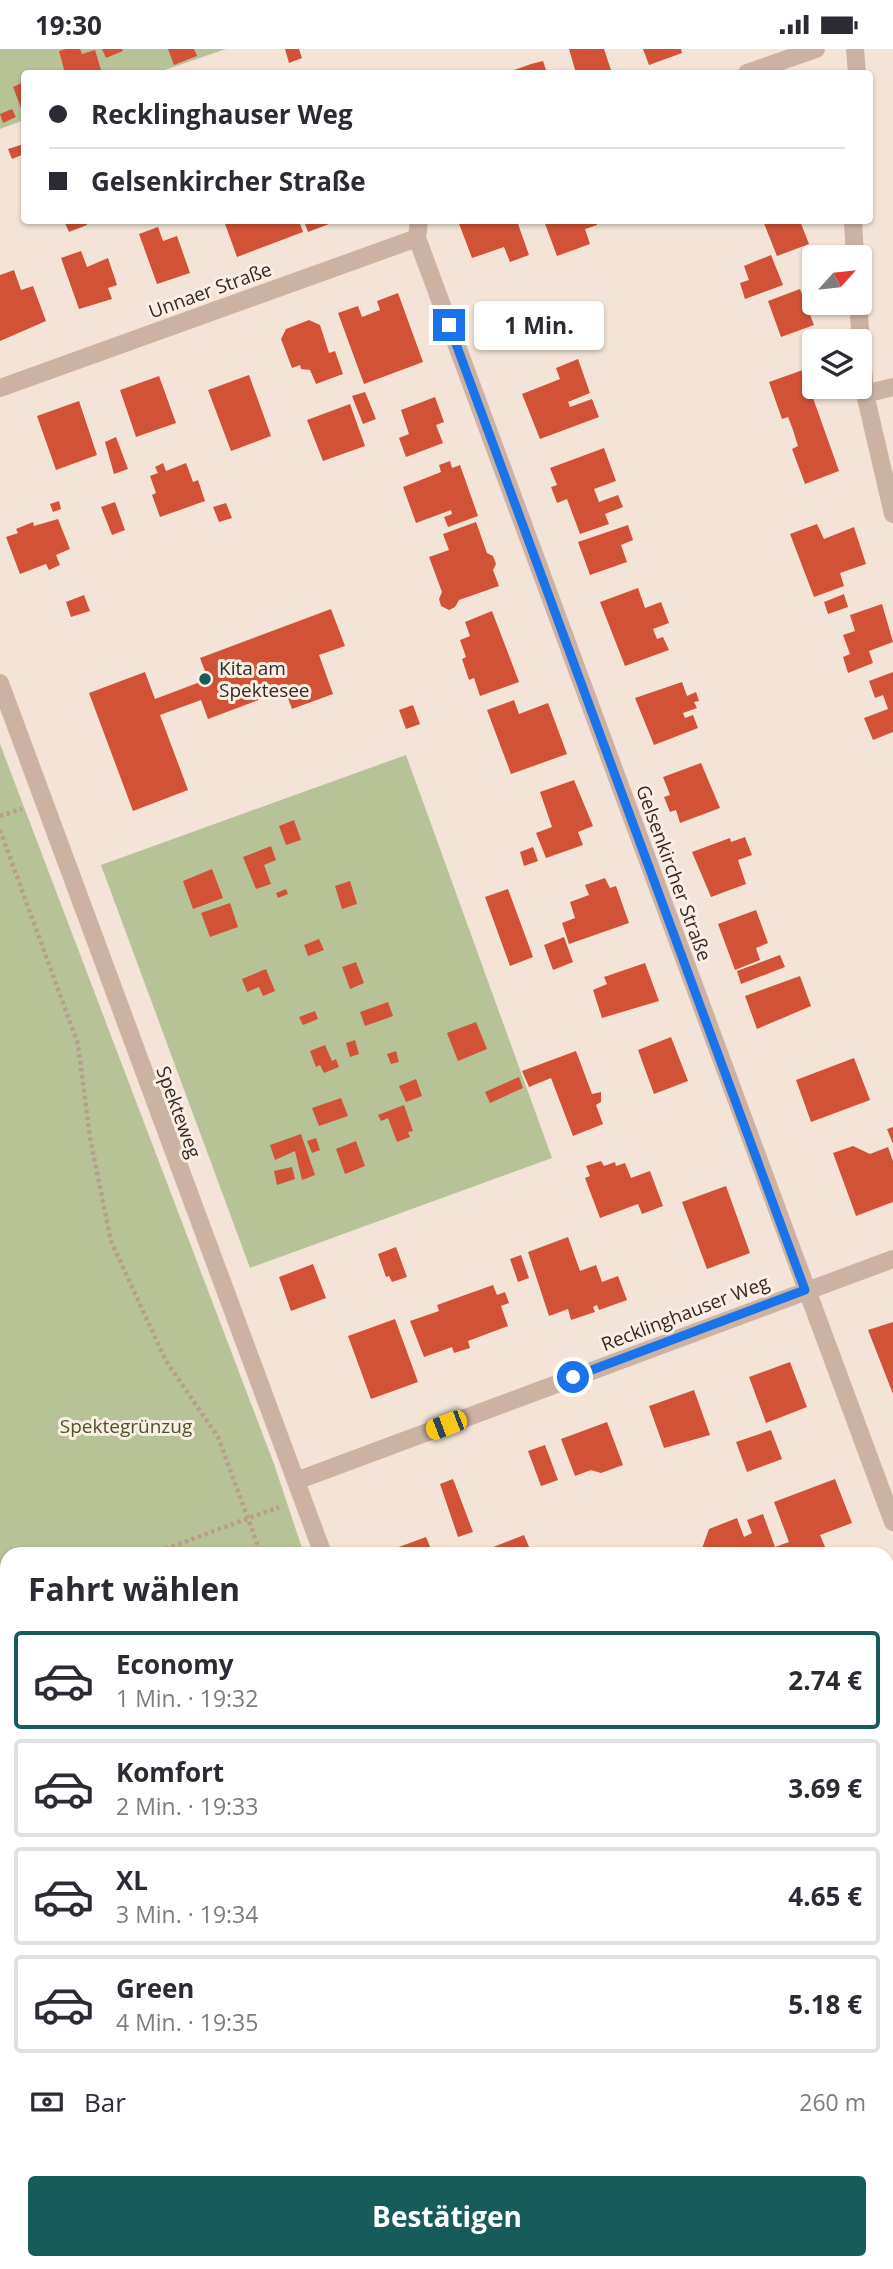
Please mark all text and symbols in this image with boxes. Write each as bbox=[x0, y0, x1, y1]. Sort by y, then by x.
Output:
text: 19:30 bbox=[35, 7, 102, 43]
text: Recklinghauser Weg bbox=[91, 96, 353, 132]
text: Gelsenkircher Straße bbox=[91, 163, 366, 199]
north arrow bbox=[802, 245, 872, 315]
map controls bbox=[802, 245, 872, 399]
street label: Unnaer Straße bbox=[145, 256, 275, 324]
callout: 1 Min. bbox=[474, 301, 603, 349]
route end bbox=[433, 309, 465, 341]
text: 1 Min. bbox=[504, 309, 574, 341]
button: layers bbox=[802, 329, 872, 399]
place label: Kita am Spektesee bbox=[219, 655, 310, 703]
marker: Kita am Spektesee bbox=[197, 671, 213, 687]
street label: Gelsenkircher Straße bbox=[630, 781, 718, 965]
street label: Spekteweg bbox=[150, 1063, 208, 1161]
street label: Recklinghauser Weg bbox=[597, 1269, 773, 1357]
route start bbox=[557, 1361, 589, 1393]
car bbox=[423, 1408, 470, 1442]
park label: Spektegrünzug bbox=[60, 1413, 192, 1439]
text: Fahrt wählen bbox=[28, 1567, 240, 1610]
text: Economy bbox=[116, 1646, 234, 1682]
icon: car bbox=[32, 1649, 95, 1712]
text: 2.74 € bbox=[788, 1662, 862, 1698]
text: 1 Min. · 19:32 bbox=[116, 1682, 258, 1714]
text: Komfort bbox=[116, 1754, 224, 1790]
icon: car bbox=[32, 1757, 95, 1820]
text: 3.69 € bbox=[788, 1770, 862, 1806]
text: 2 Min. · 19:33 bbox=[116, 1790, 258, 1822]
text: XL bbox=[116, 1862, 148, 1898]
icon: car bbox=[32, 1865, 95, 1928]
text: 4.65 € bbox=[788, 1878, 862, 1914]
text: 3 Min. · 19:34 bbox=[116, 1898, 258, 1930]
text: Green bbox=[116, 1970, 194, 2006]
icon: car bbox=[32, 1973, 95, 2036]
text: 5.18 € bbox=[788, 1986, 862, 2022]
text: 4 Min. · 19:35 bbox=[116, 2006, 258, 2038]
icon: cash bbox=[28, 2083, 66, 2121]
text: Bar bbox=[84, 2084, 126, 2120]
text: 260 m bbox=[799, 2086, 866, 2118]
button: Bestätigen bbox=[28, 2176, 866, 2256]

